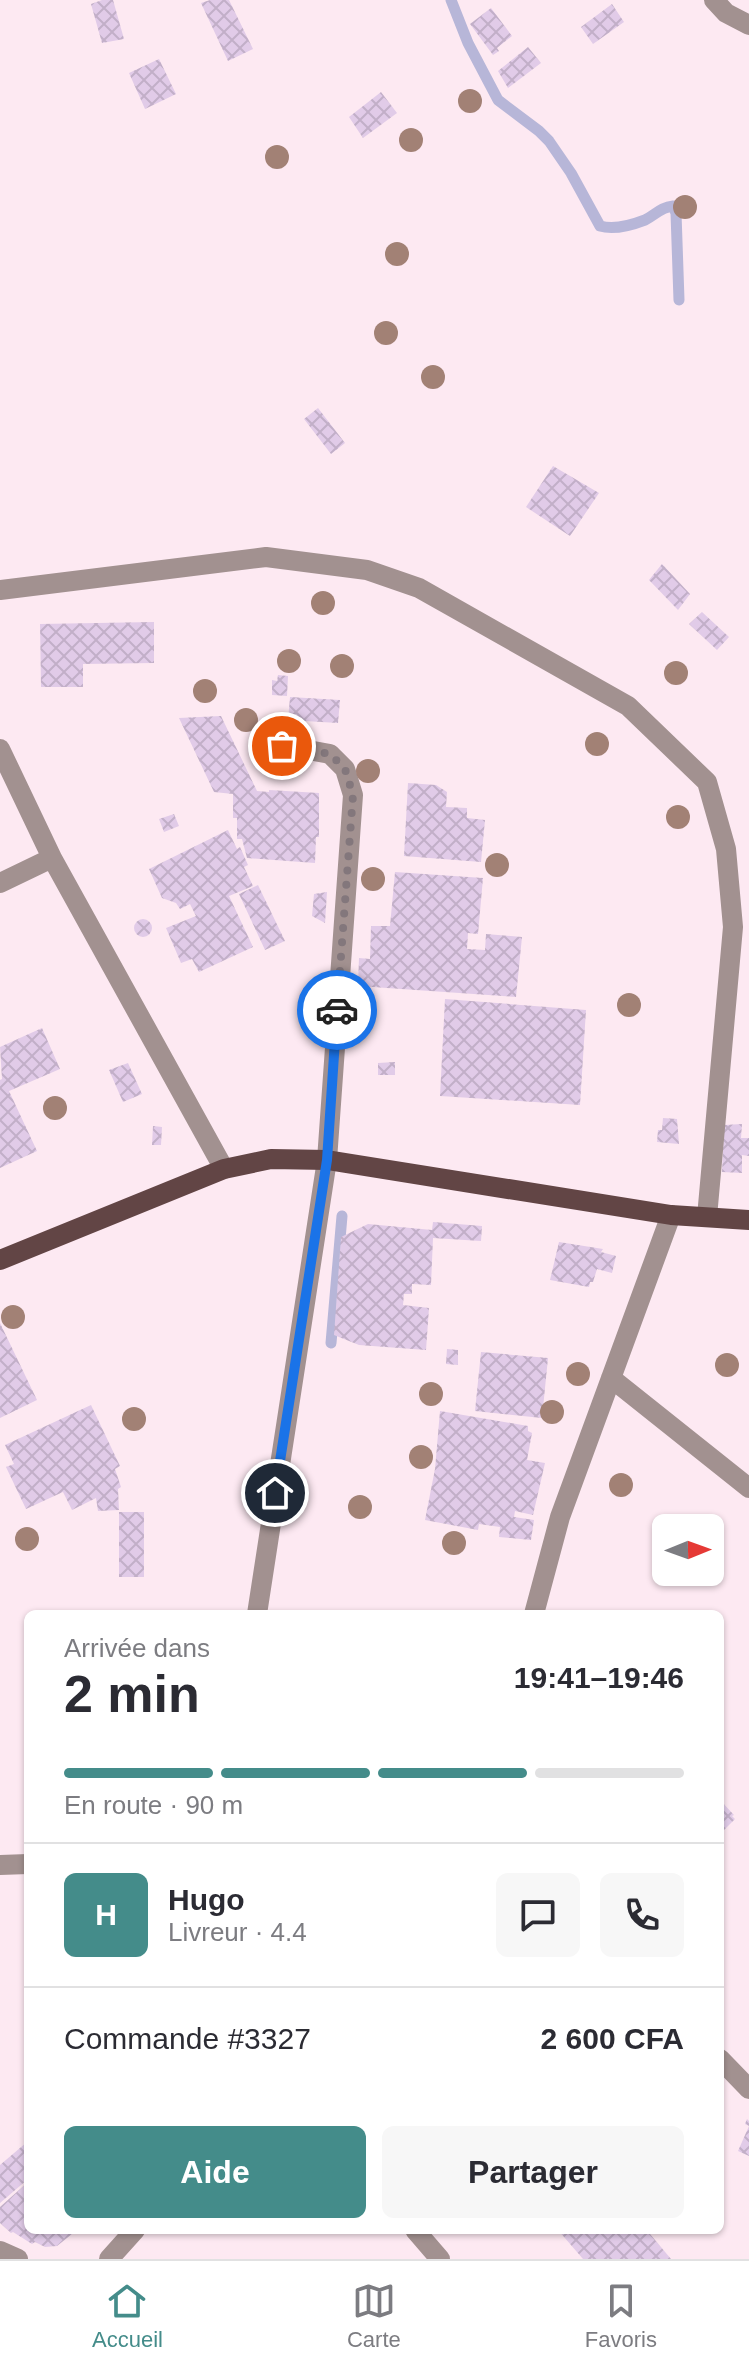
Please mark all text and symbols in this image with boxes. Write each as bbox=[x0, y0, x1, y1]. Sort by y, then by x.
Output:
pin bbox=[248, 712, 316, 780]
icon: bag bbox=[260, 724, 304, 768]
courier bbox=[297, 970, 377, 1050]
icon: car bbox=[315, 988, 359, 1032]
pin bbox=[241, 1459, 309, 1527]
icon: home bbox=[253, 1471, 297, 1515]
north arrow bbox=[652, 1514, 724, 1586]
map controls bbox=[652, 1514, 724, 1586]
text: Arrivée dans bbox=[64, 1633, 210, 1663]
text: 19:41–19:46 bbox=[514, 1661, 684, 1694]
text: 2 min bbox=[64, 1665, 200, 1723]
text: En route · 90 m bbox=[64, 1790, 243, 1820]
button: chat bbox=[496, 1873, 580, 1957]
button: phone bbox=[600, 1873, 684, 1957]
text: Hugo bbox=[168, 1883, 245, 1916]
text: H bbox=[95, 1898, 117, 1931]
text: Livreur · 4.4 bbox=[168, 1917, 307, 1947]
text: Commande #3327 bbox=[64, 2022, 311, 2055]
text: 2 600 CFA bbox=[541, 2022, 684, 2055]
button: Aide bbox=[64, 2126, 366, 2218]
button: Partager bbox=[382, 2126, 684, 2218]
tab: Accueil bbox=[92, 2279, 163, 2353]
tab: Carte bbox=[347, 2279, 401, 2353]
tab: Favoris bbox=[585, 2279, 657, 2353]

